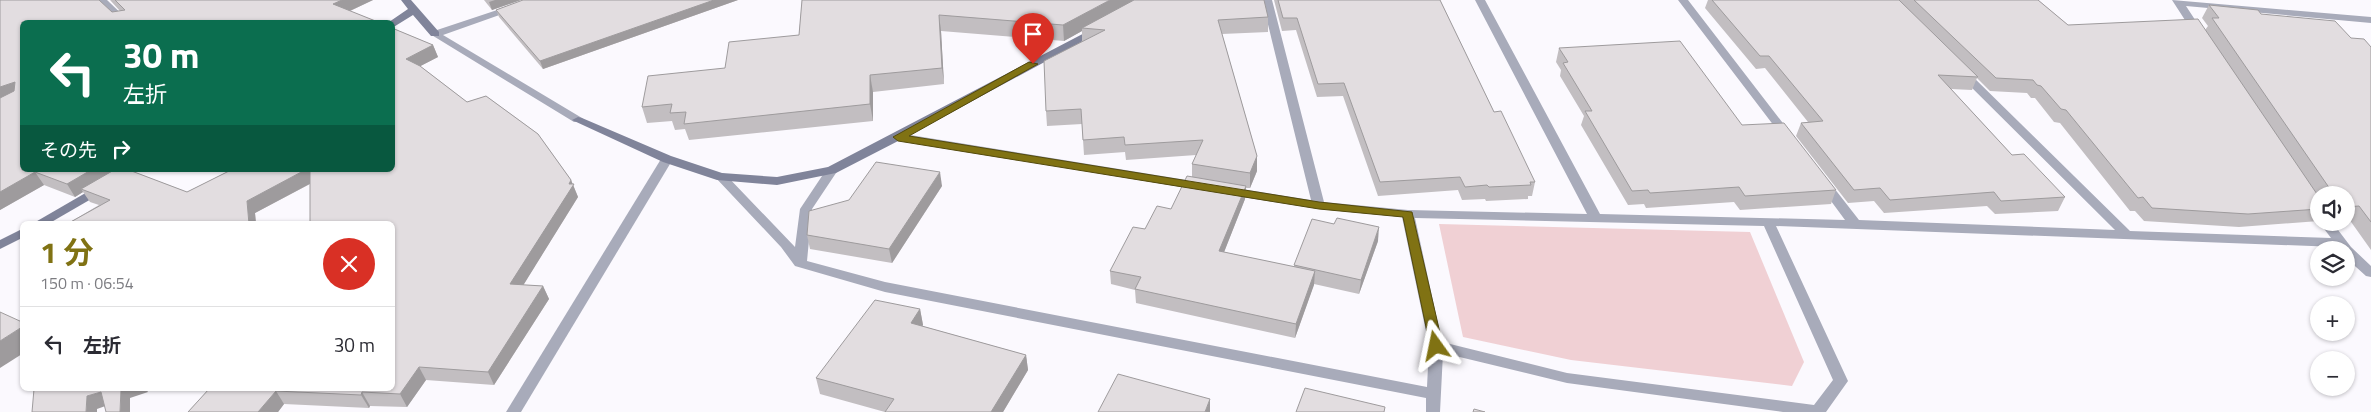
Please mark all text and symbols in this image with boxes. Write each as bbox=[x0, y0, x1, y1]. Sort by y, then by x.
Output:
pin bbox=[1012, 13, 1054, 64]
icon: arrive bbox=[1019, 20, 1047, 48]
text: 30 m bbox=[123, 28, 199, 82]
icon: left bbox=[40, 40, 105, 105]
text: 左折 bbox=[123, 77, 167, 111]
text: その先 bbox=[40, 135, 97, 164]
icon: right bbox=[107, 135, 135, 163]
map controls bbox=[2310, 186, 2355, 396]
button: sound bbox=[2310, 186, 2355, 231]
text: 1 分 bbox=[40, 229, 93, 275]
button: close bbox=[323, 238, 375, 290]
button: layers bbox=[2310, 241, 2355, 286]
text: 150 m · 06:54 bbox=[40, 271, 134, 295]
button: + bbox=[2310, 296, 2355, 341]
position arrow bbox=[1409, 319, 1461, 371]
icon: left bbox=[40, 330, 68, 358]
text: 左折 bbox=[83, 330, 121, 359]
text: 30 m bbox=[334, 330, 375, 359]
button: − bbox=[2310, 351, 2355, 396]

